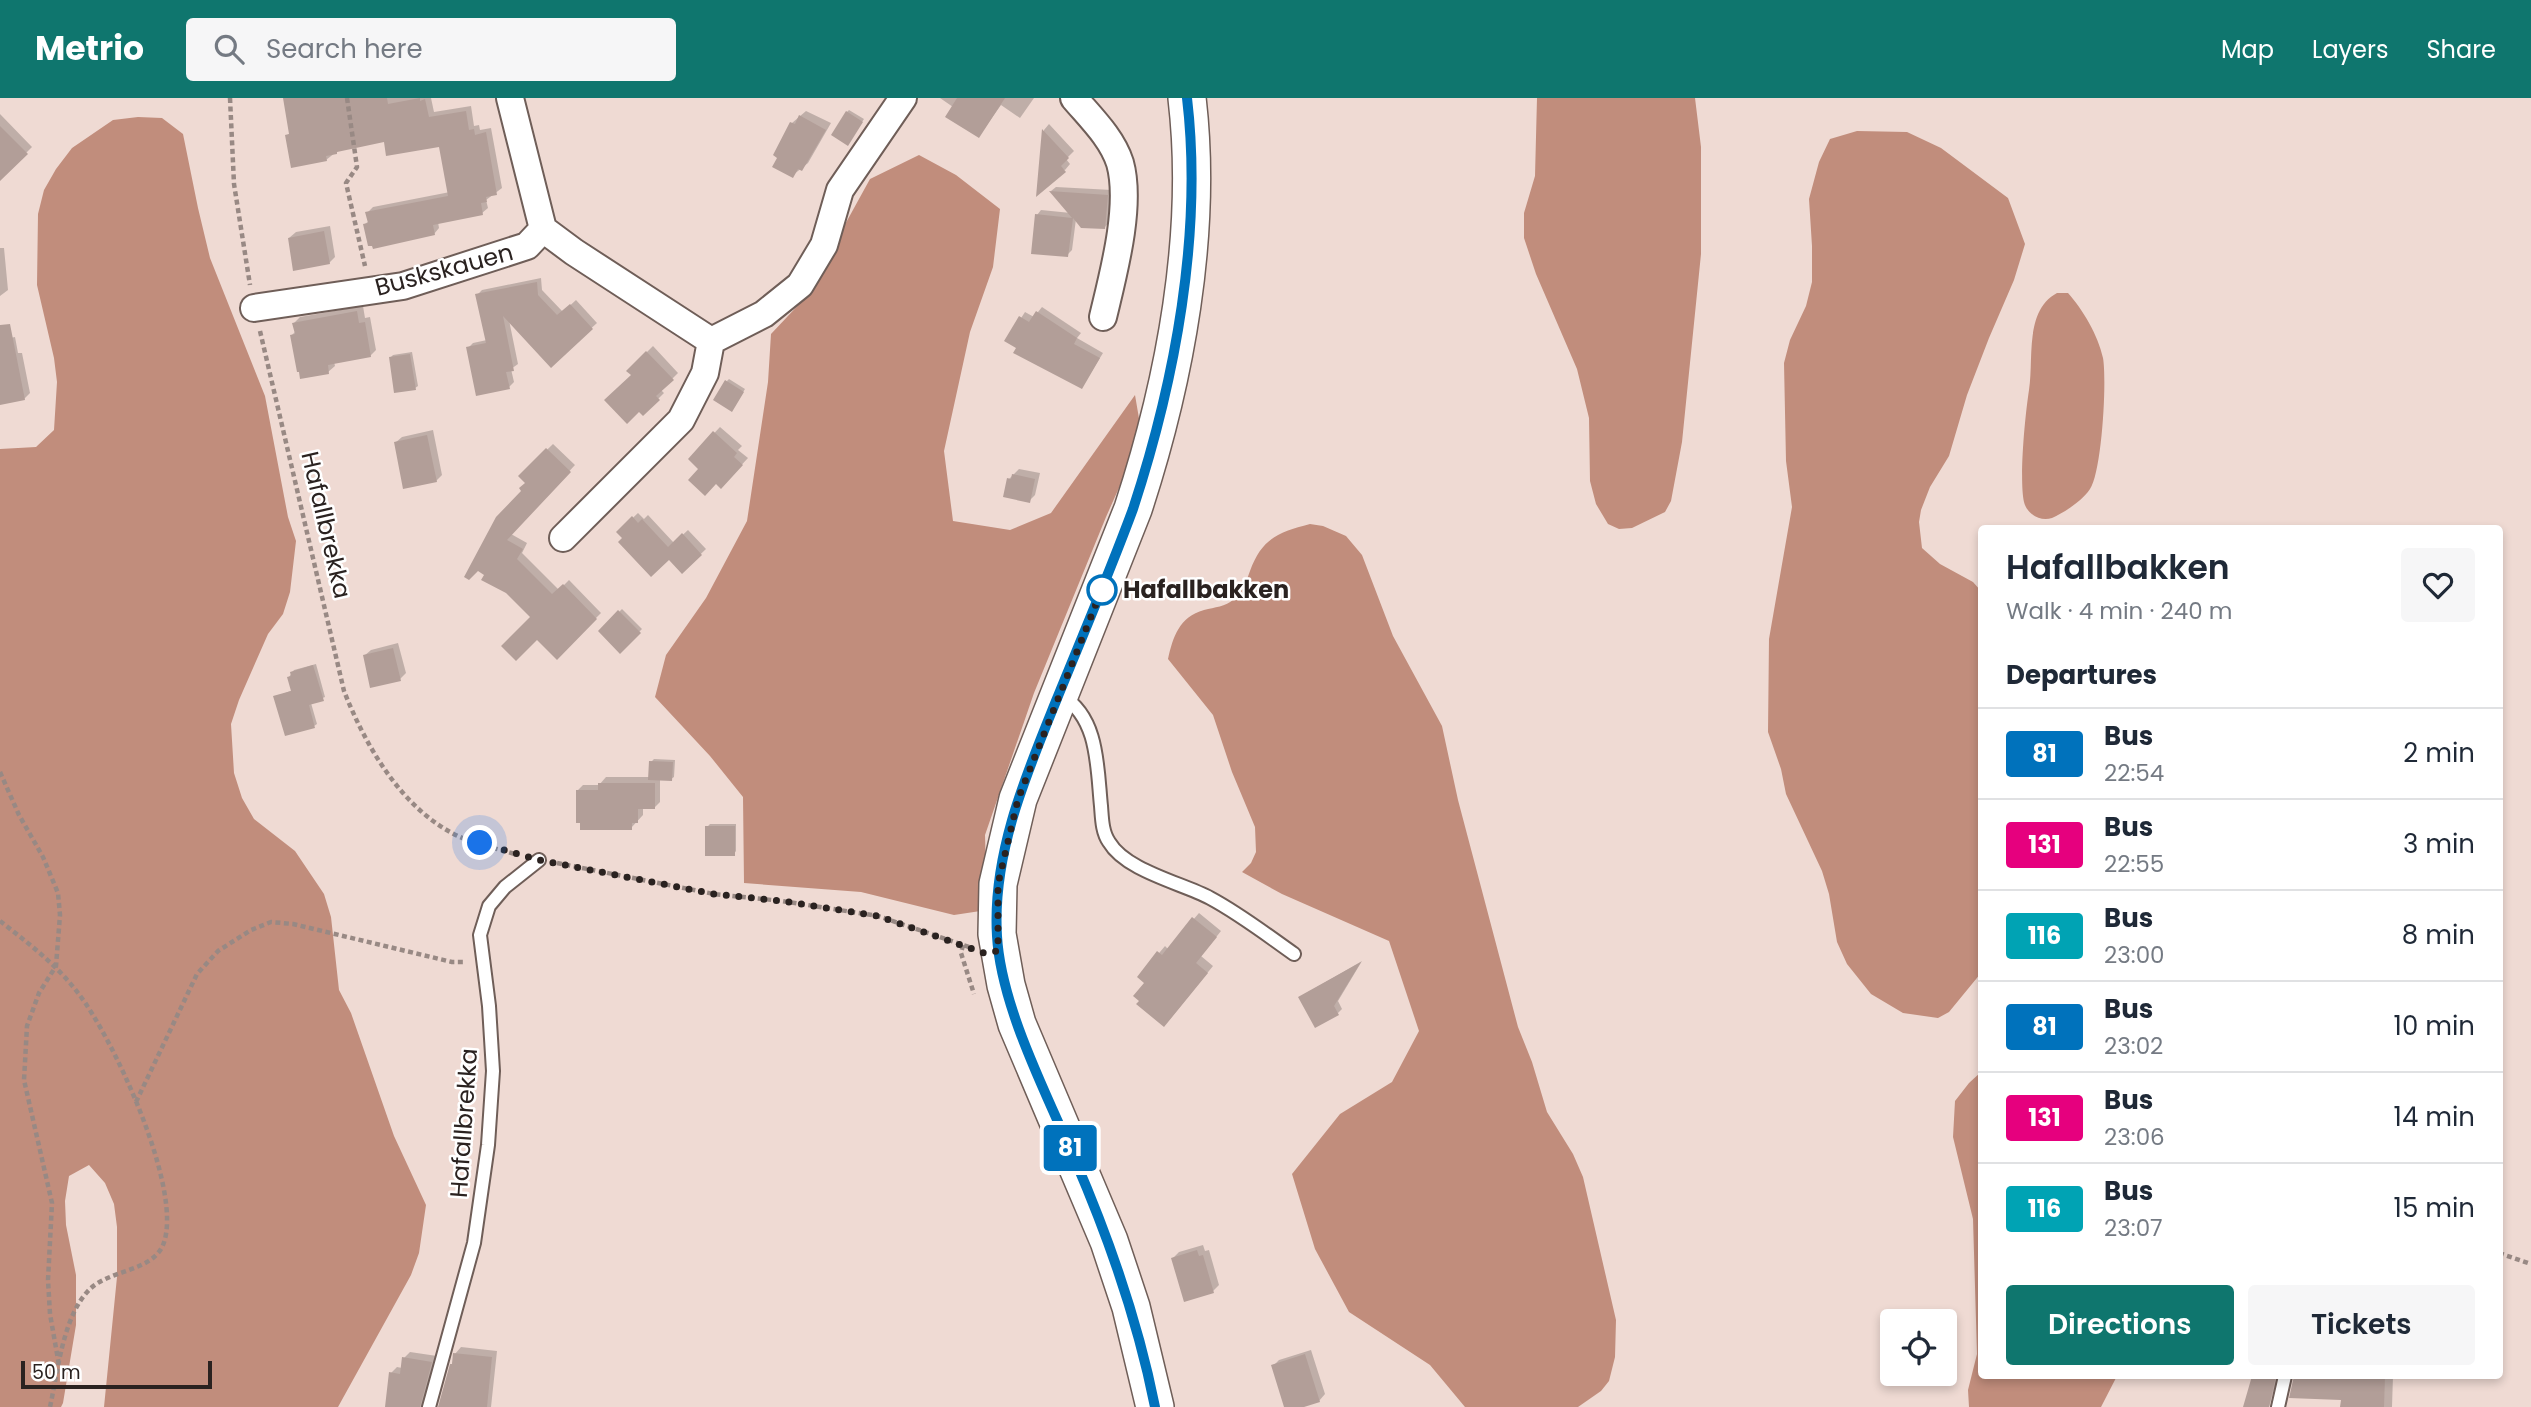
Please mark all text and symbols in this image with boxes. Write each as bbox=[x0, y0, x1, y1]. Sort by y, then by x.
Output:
search box bbox=[186, 18, 676, 81]
text: Metrio bbox=[35, 25, 144, 72]
icon: search bbox=[210, 30, 248, 68]
text: Search here bbox=[266, 31, 423, 67]
text: Map bbox=[2221, 33, 2274, 66]
text: Layers bbox=[2312, 33, 2388, 66]
text: Share bbox=[2426, 33, 2496, 66]
street label: Buskskauen bbox=[371, 235, 517, 304]
street label: Hafallbrekka bbox=[294, 448, 359, 602]
text: Hafallbakken bbox=[2006, 544, 2230, 591]
button: heart bbox=[2401, 548, 2475, 622]
place label: Hafallbakken bbox=[1123, 573, 1289, 606]
marker: Hafallbakken bbox=[1087, 575, 1117, 605]
text: Walk · 4 min · 240 m bbox=[2006, 595, 2232, 627]
text: Departures bbox=[2006, 657, 2157, 693]
text: Bus bbox=[2104, 718, 2153, 754]
text: 2 min bbox=[2403, 735, 2475, 771]
text: 81 bbox=[2032, 737, 2057, 770]
text: 22:54 bbox=[2104, 757, 2164, 789]
text: Bus bbox=[2104, 809, 2153, 845]
your location bbox=[462, 825, 497, 860]
text: 3 min bbox=[2403, 826, 2475, 862]
text: 131 bbox=[2028, 828, 2061, 861]
text: 22:55 bbox=[2104, 848, 2164, 880]
text: Bus bbox=[2104, 900, 2153, 936]
text: 8 min bbox=[2402, 917, 2475, 953]
text: 116 bbox=[2028, 919, 2061, 952]
text: 23:00 bbox=[2104, 939, 2165, 971]
text: Bus bbox=[2104, 991, 2153, 1027]
text: 10 min bbox=[2394, 1008, 2475, 1044]
text: 81 bbox=[2032, 1010, 2057, 1043]
text: 23:02 bbox=[2104, 1030, 2163, 1062]
street label: Hafallbrekka bbox=[442, 1047, 485, 1199]
text: Bus bbox=[2104, 1082, 2153, 1118]
text: 14 min bbox=[2394, 1099, 2475, 1135]
text: 131 bbox=[2028, 1101, 2061, 1134]
text: 23:06 bbox=[2104, 1121, 2165, 1153]
line badge: 81 bbox=[1038, 1125, 1102, 1171]
text: 81 bbox=[1058, 1131, 1082, 1164]
text: Bus bbox=[2104, 1173, 2153, 1209]
text: 15 min bbox=[2394, 1190, 2475, 1226]
text: 116 bbox=[2028, 1192, 2061, 1225]
text: 23:07 bbox=[2104, 1212, 2163, 1244]
button: Directions bbox=[2006, 1285, 2234, 1365]
button: Tickets bbox=[2248, 1285, 2475, 1365]
map controls bbox=[1880, 1309, 1957, 1386]
button: locate bbox=[1880, 1309, 1957, 1386]
scale bar bbox=[21, 1358, 212, 1390]
text: 50 m bbox=[32, 1359, 81, 1386]

